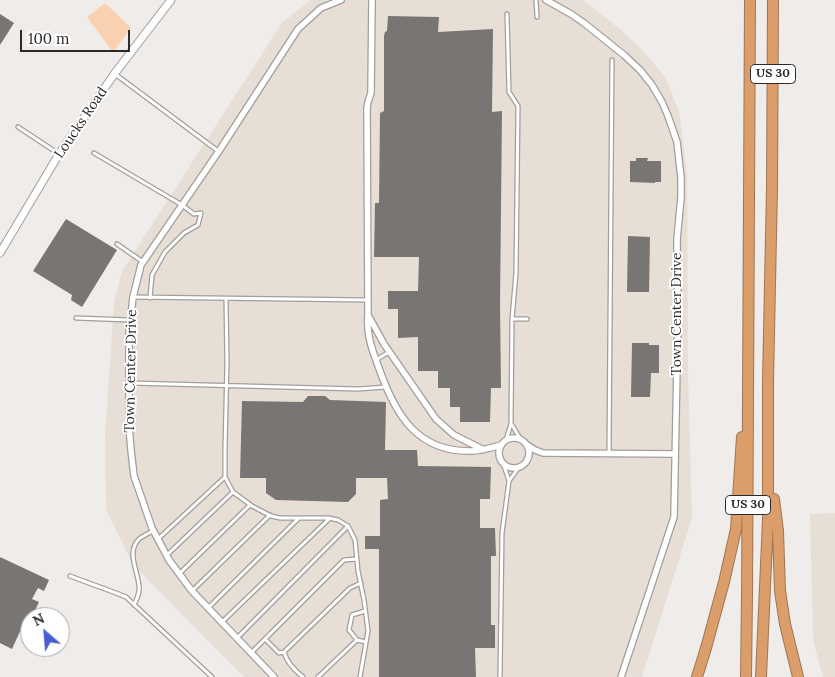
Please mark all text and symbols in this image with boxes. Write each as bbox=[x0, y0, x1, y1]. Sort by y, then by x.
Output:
scale bar bbox=[22, 20, 132, 52]
text: 100 m bbox=[28, 29, 69, 48]
road number: US 30 bbox=[750, 64, 796, 84]
street label: Loucks Road bbox=[51, 84, 111, 162]
street label: Town Center Drive bbox=[669, 252, 685, 376]
street label: Town Center Drive bbox=[122, 309, 140, 433]
road number: US 30 bbox=[726, 496, 770, 514]
north arrow bbox=[20, 607, 70, 657]
text: N bbox=[30, 609, 48, 630]

